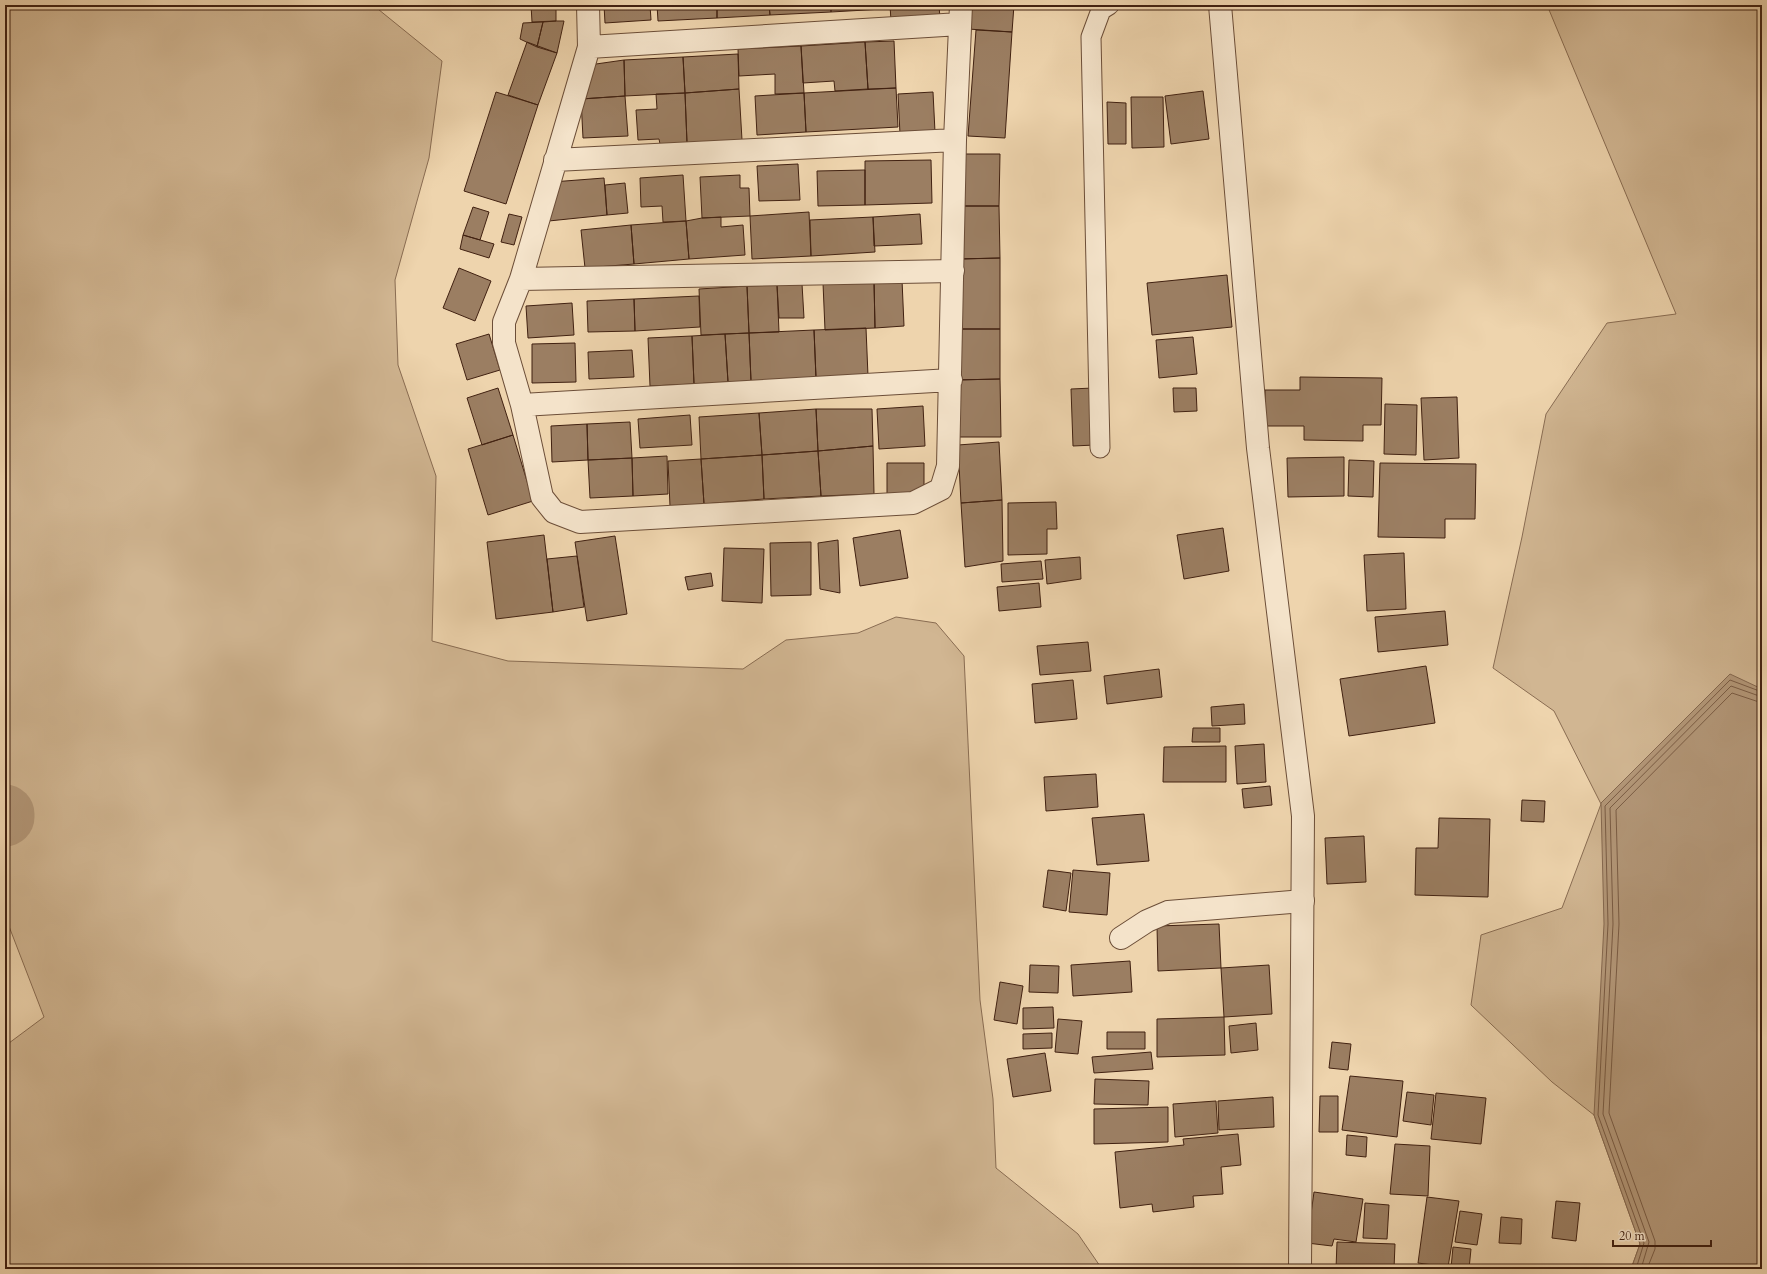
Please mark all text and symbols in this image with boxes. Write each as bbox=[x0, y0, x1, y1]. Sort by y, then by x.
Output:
scale bar bbox=[1613, 1222, 1711, 1248]
text: 20 m bbox=[1619, 1228, 1646, 1244]

